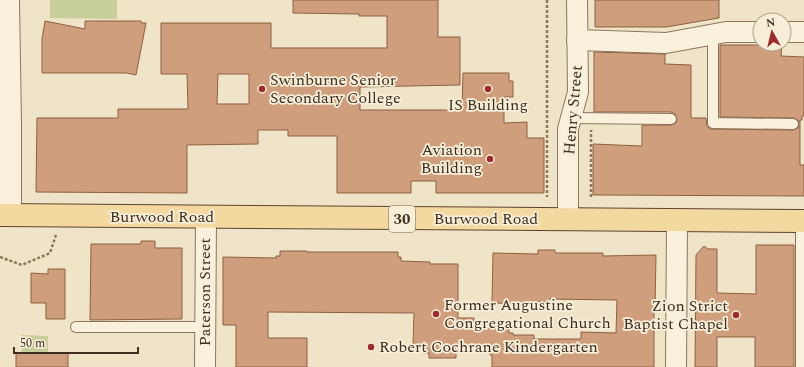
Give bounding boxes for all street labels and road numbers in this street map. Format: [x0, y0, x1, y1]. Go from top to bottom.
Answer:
street label: Henry Street [557, 64, 589, 156]
street label: Burwood Road [110, 205, 214, 229]
road number: 30 [389, 206, 415, 232]
street label: Burwood Road [434, 207, 538, 231]
street label: Paterson Street [193, 238, 217, 346]

